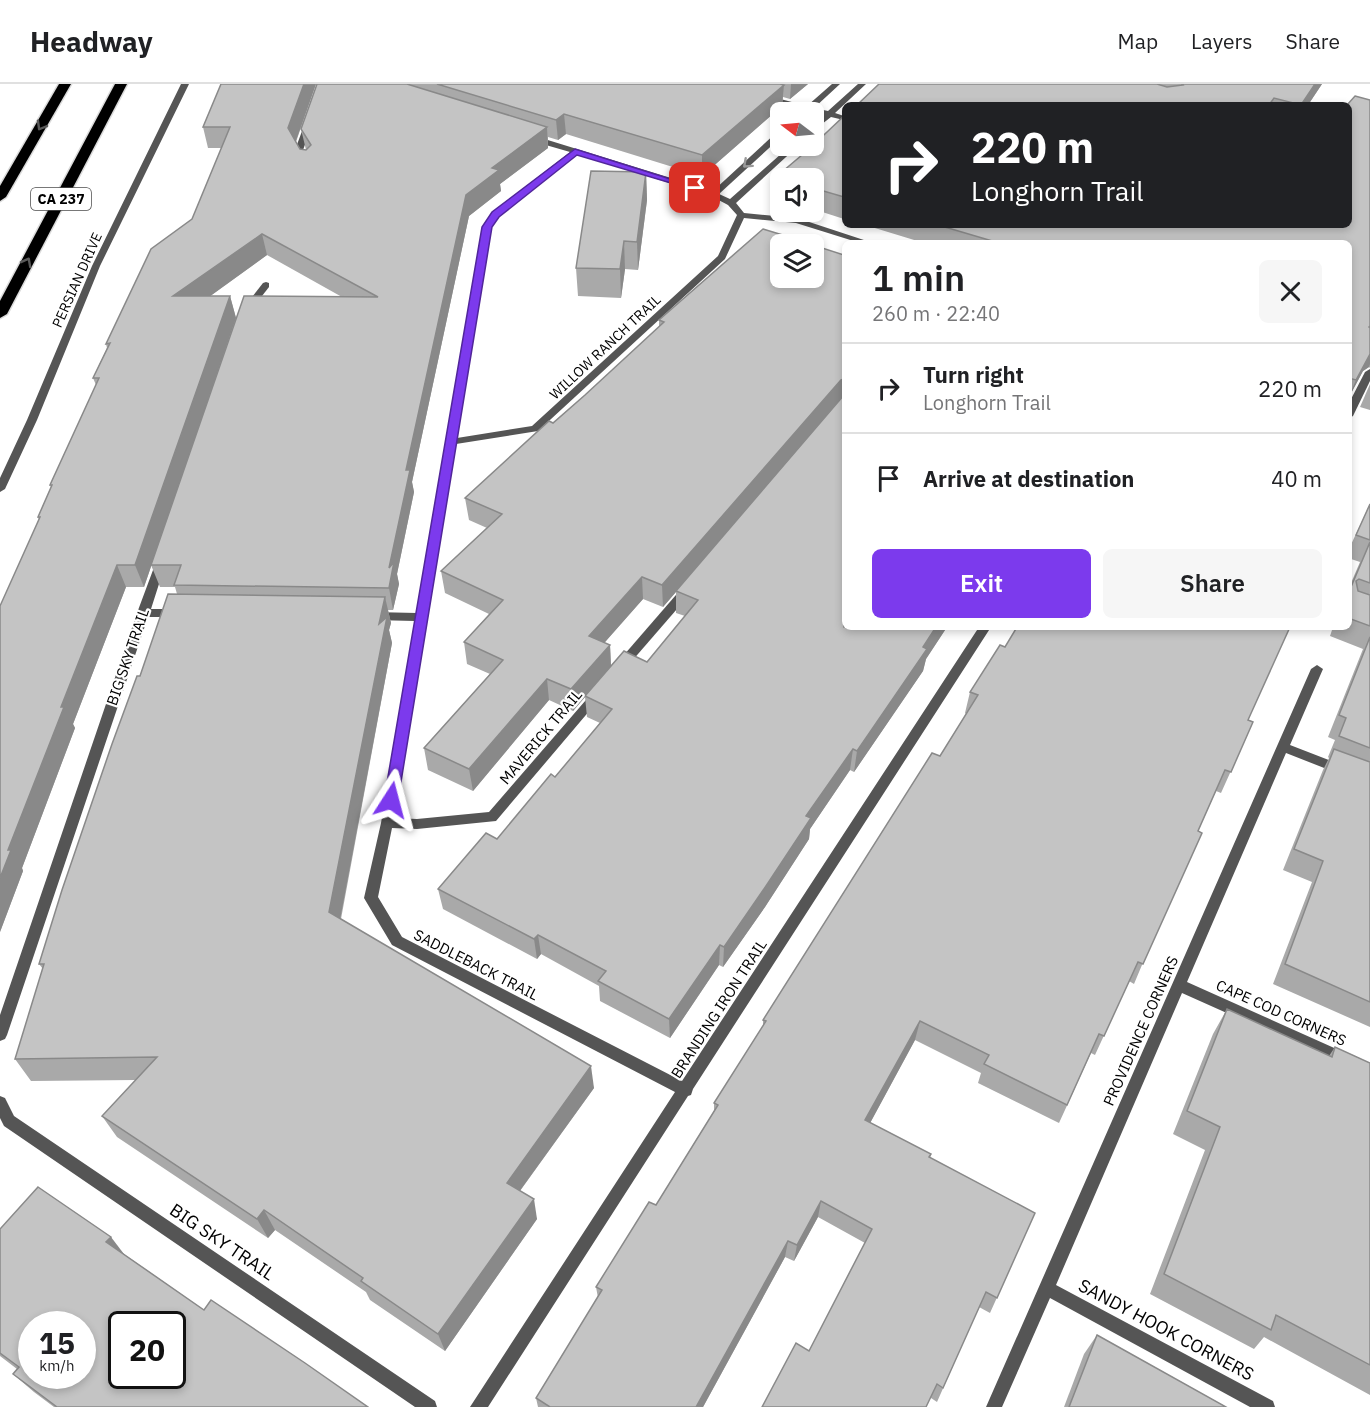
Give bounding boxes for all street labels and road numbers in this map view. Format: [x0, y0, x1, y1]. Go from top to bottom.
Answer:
road number: CA 237 [31, 188, 91, 210]
street label: PERSIAN DRIVE [48, 230, 106, 330]
street label: WILLOW RANCH TRAIL [546, 291, 664, 403]
street label: BIG SKY TRAIL [102, 605, 153, 708]
street label: MAVERICK TRAIL [495, 685, 586, 788]
street label: SADDLEBACK TRAIL [411, 925, 542, 1004]
street label: BRANDING IRON TRAIL [667, 935, 771, 1082]
street label: PROVIDENCE CORNERS [1099, 953, 1182, 1109]
street label: CAPE COD CORNERS [1213, 975, 1349, 1050]
street label: BIG SKY TRAIL [165, 1198, 279, 1285]
street label: SANDY HOOK CORNERS [1075, 1274, 1258, 1386]

